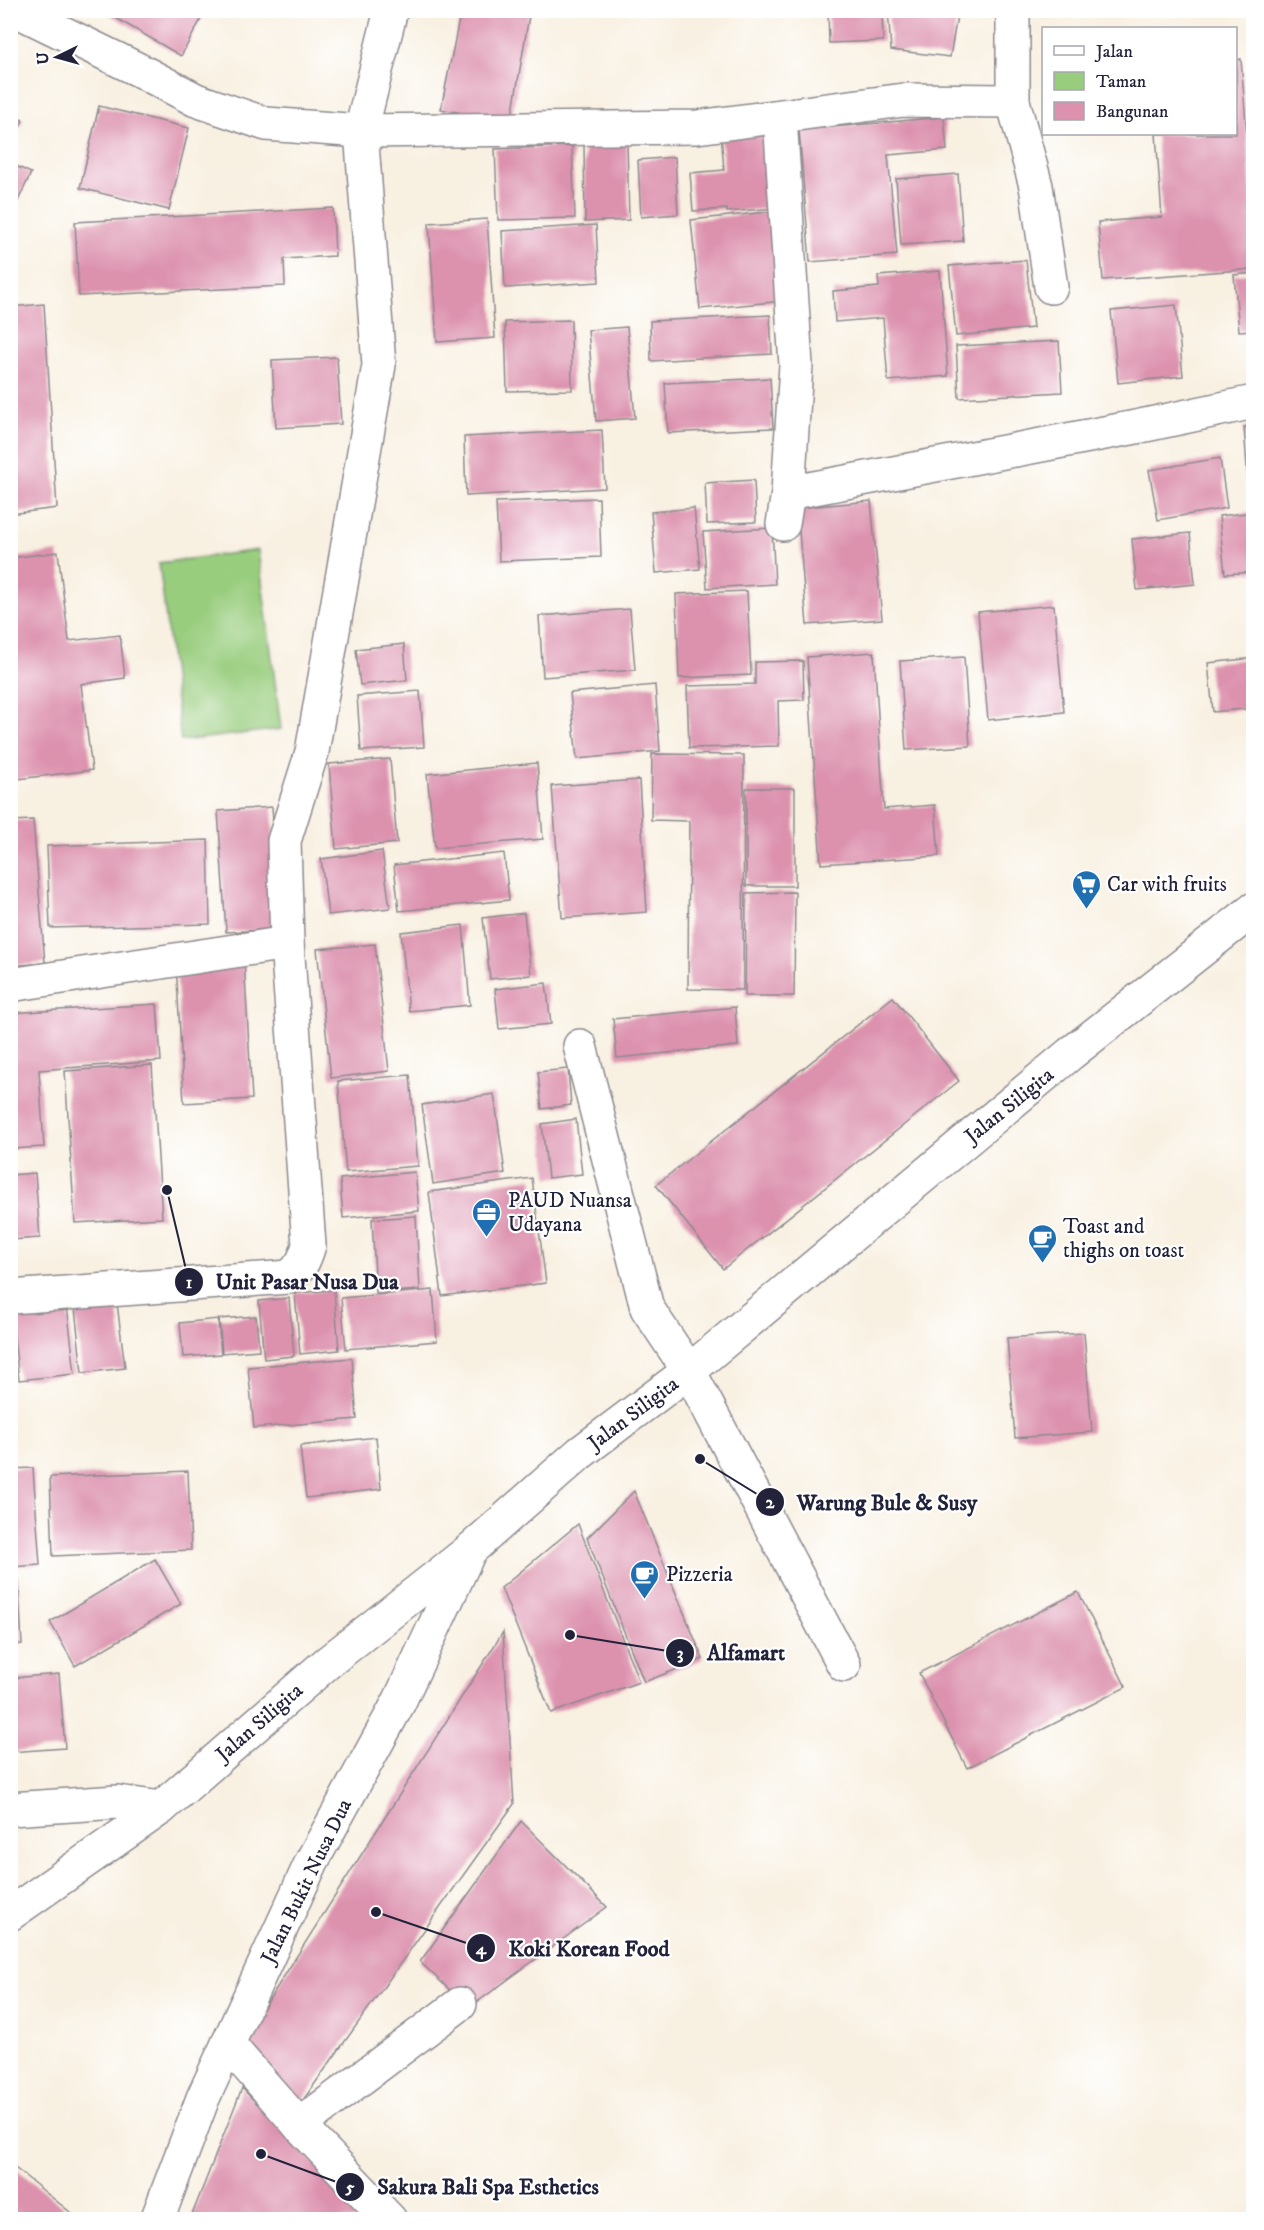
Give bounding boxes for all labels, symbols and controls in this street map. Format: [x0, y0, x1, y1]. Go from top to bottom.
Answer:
north arrow [27, 27, 87, 87]
legend [1042, 27, 1237, 135]
text: Jalan [1094, 41, 1134, 63]
text: U [32, 51, 54, 65]
text: Taman [1096, 71, 1147, 93]
text: Bangunan [1096, 101, 1169, 123]
supermarket icon: Car with fruits [1070, 868, 1102, 910]
place label: Car with fruits [1107, 872, 1227, 898]
street label: Jalan Siligita [958, 1062, 1059, 1151]
place label: PAUD Nuansa Udayana [508, 1188, 632, 1238]
office icon: PAUD Nuansa Udayana [471, 1196, 503, 1238]
place label: Toast and thighs on toast [1063, 1214, 1184, 1264]
cafe icon: Toast and thighs on toast [1026, 1222, 1058, 1264]
callout: Unit Pasar Nusa Dua [174, 1262, 411, 1302]
text: Unit Pasar Nusa Dua [215, 1269, 399, 1296]
text: 1 [186, 1272, 193, 1294]
street label: Jalan Siligita [581, 1371, 684, 1458]
callout: Warung Bule & Susy [755, 1482, 990, 1522]
text: Warung Bule & Susy [796, 1490, 978, 1517]
text: 2 [766, 1492, 776, 1514]
cafe icon: Pizzeria [629, 1558, 661, 1600]
place label: Pizzeria [666, 1562, 733, 1588]
callout: Alfamart [665, 1633, 797, 1673]
text: Alfamart [706, 1640, 785, 1667]
text: 3 [677, 1643, 684, 1665]
street label: Jalan Siligita [209, 1678, 309, 1769]
street label: Jalan Bukit Nusa Dua [255, 1795, 358, 1970]
callout: Koki Korean Food [466, 1928, 681, 1968]
text: Koki Korean Food [509, 1936, 671, 1963]
text: 4 [475, 1938, 487, 1960]
callout: Sakura Bali Spa Esthetics [335, 2167, 611, 2207]
text: Sakura Bali Spa Esthetics [377, 2174, 599, 2201]
text: 5 [345, 2177, 355, 2199]

